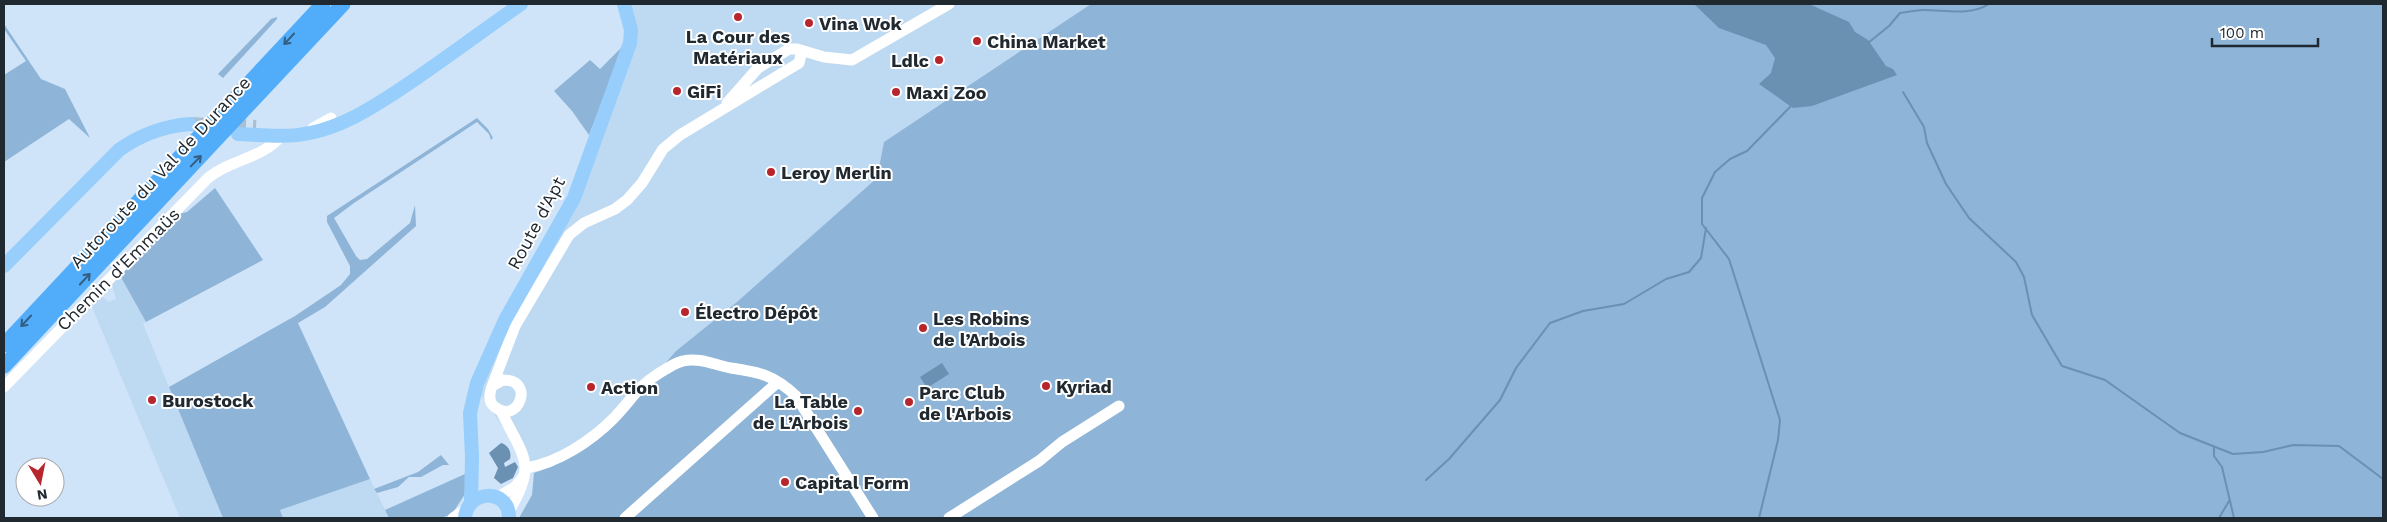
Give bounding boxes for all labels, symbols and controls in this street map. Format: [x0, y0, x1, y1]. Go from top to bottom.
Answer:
marker: La Cour des Matériaux [732, 11, 744, 23]
place label: Vina Wok [819, 13, 903, 34]
scale bar [2212, 15, 2318, 47]
marker: Vina Wok [803, 17, 815, 29]
text: 100 m [2220, 24, 2264, 42]
place label: La Cour des Matériaux [686, 26, 791, 68]
place label: China Market [987, 31, 1106, 52]
one-way arrow [283, 33, 295, 45]
marker: China Market [971, 35, 983, 47]
place label: Ldlc [891, 50, 929, 71]
marker: Ldlc [933, 54, 945, 66]
street label: Autoroute du Val de Durance [65, 72, 255, 272]
place label: GiFi [687, 81, 722, 102]
place label: Maxi Zoo [906, 82, 987, 103]
marker: GiFi [671, 85, 683, 97]
marker: Maxi Zoo [890, 86, 902, 98]
one-way arrow [190, 155, 202, 167]
place label: Leroy Merlin [781, 162, 892, 183]
marker: Leroy Merlin [765, 166, 777, 178]
street label: Route d'Apt [503, 173, 569, 273]
street label: Chemin d'Emmaüs [52, 203, 184, 335]
one-way arrow [79, 273, 91, 286]
place label: Électro Dépôt [695, 302, 818, 323]
marker: Électro Dépôt [679, 306, 691, 318]
place label: Les Robins de l’Arbois [933, 308, 1030, 350]
one-way arrow [20, 314, 32, 327]
marker: Les Robins de l’Arbois [917, 322, 929, 334]
place label: Kyriad [1056, 376, 1112, 397]
place label: Action [601, 377, 658, 398]
marker: Kyriad [1040, 380, 1052, 392]
marker: Action [585, 381, 597, 393]
place label: Parc Club de l'Arbois [919, 382, 1012, 424]
place label: Burostock [162, 390, 254, 411]
place label: La Table de L’Arbois [753, 391, 848, 433]
marker: Burostock [146, 394, 158, 406]
marker: Parc Club de l'Arbois [903, 396, 915, 408]
marker: La Table de L’Arbois [852, 405, 864, 417]
north arrow [15, 457, 65, 507]
place label: Capital Form [795, 472, 909, 493]
marker: Capital Form [779, 476, 791, 488]
text: N [36, 486, 49, 504]

